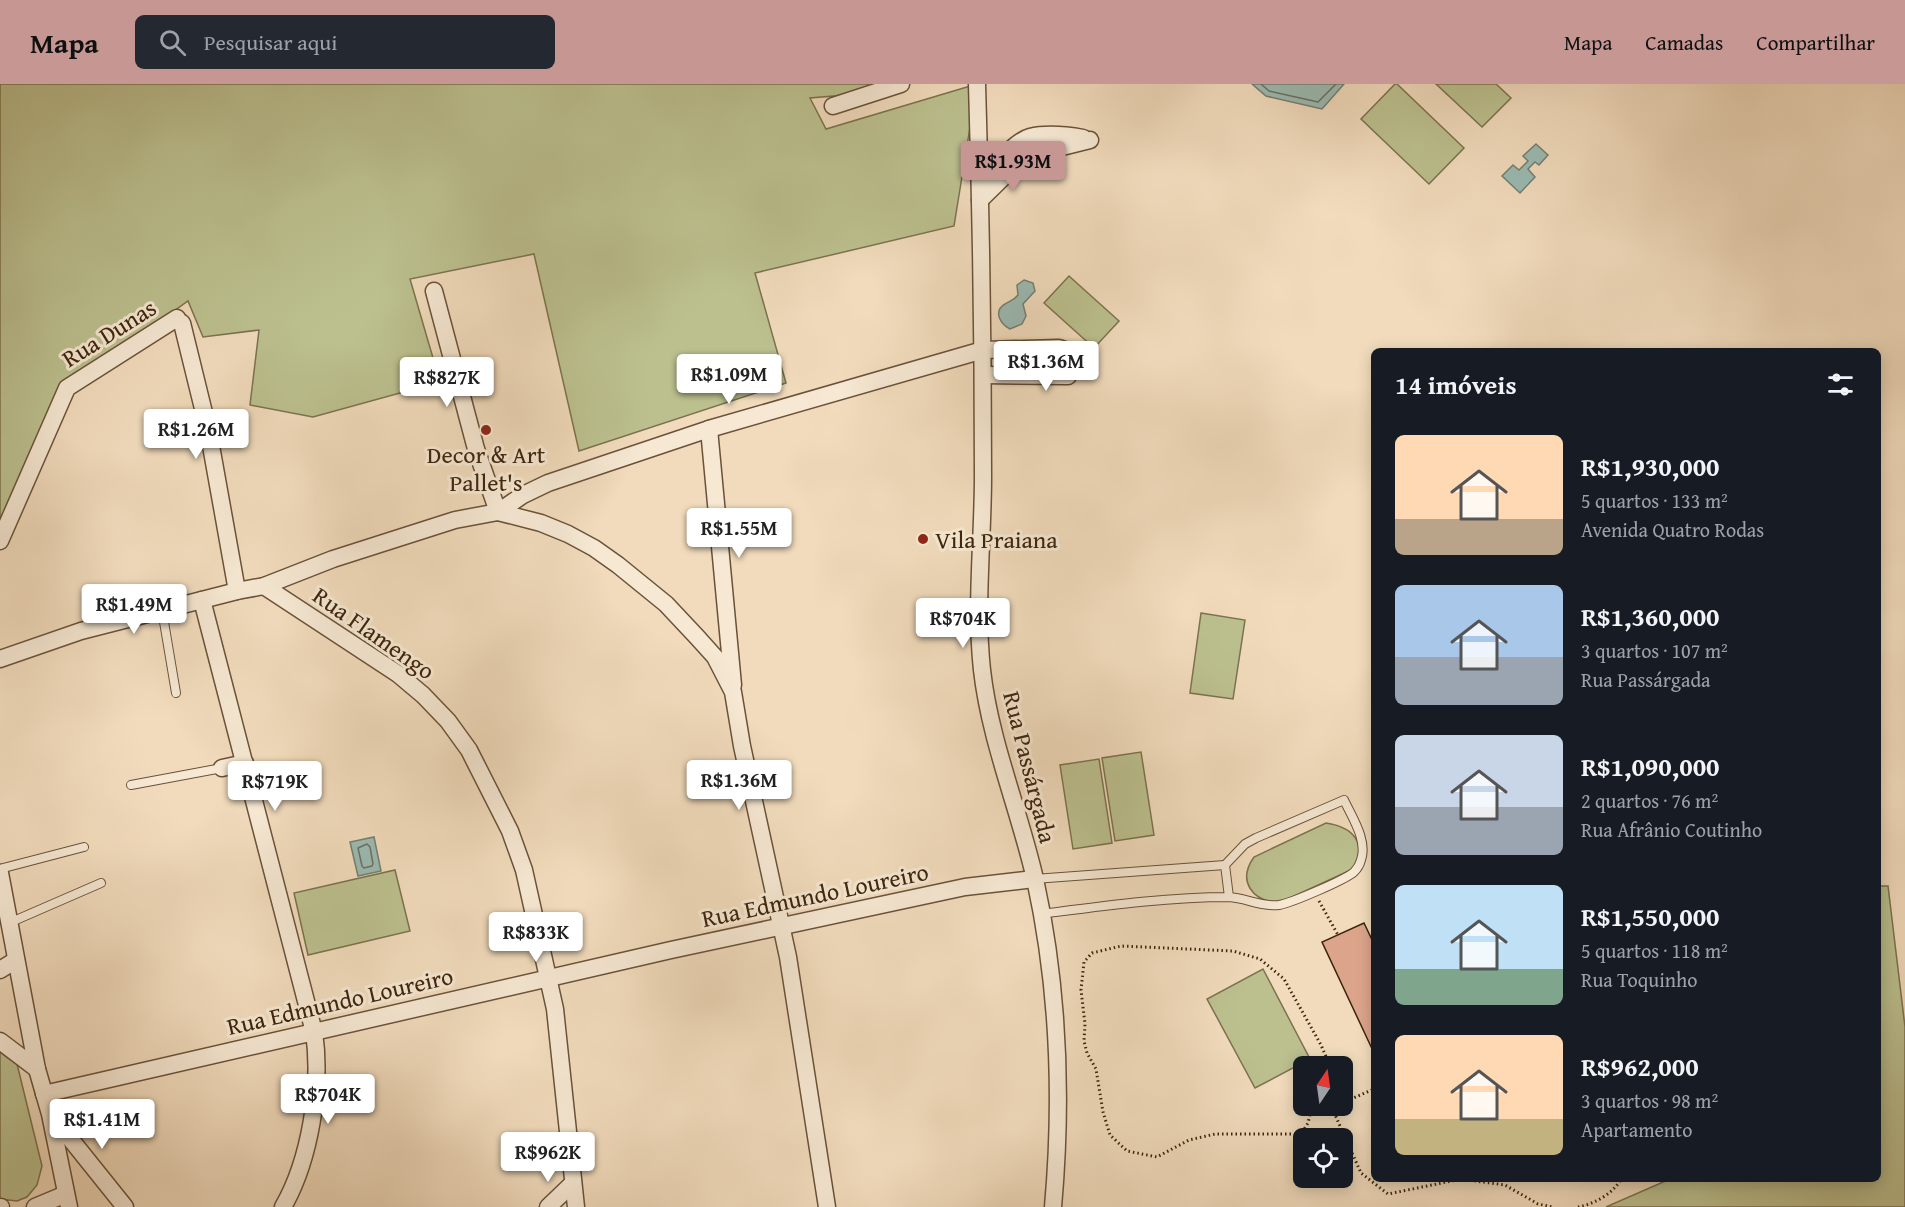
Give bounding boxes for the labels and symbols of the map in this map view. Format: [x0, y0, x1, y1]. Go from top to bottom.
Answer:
pin: R$1.93M [958, 141, 1068, 192]
street label: Rua Dunas [55, 290, 163, 376]
pin: R$1.36M [991, 341, 1101, 392]
pin: R$1.09M [674, 354, 784, 405]
pin: R$827K [398, 357, 496, 408]
pin: R$1.26M [141, 409, 251, 460]
marker: Decor & Art Pallet's [479, 423, 493, 437]
place label: Decor & Art Pallet's [427, 437, 546, 500]
pin: R$1.55M [684, 508, 794, 559]
place label: Vila Praiana [935, 522, 1058, 557]
marker: Vila Praiana [916, 532, 930, 546]
street label: Rua Flamengo [306, 578, 442, 688]
pin: R$1.49M [79, 584, 189, 635]
pin: R$704K [914, 598, 1012, 649]
street label: Rua Passárgada [994, 687, 1066, 847]
pin: R$1.36M [684, 760, 794, 811]
pin: R$719K [226, 761, 324, 812]
street label: Rua Edmundo Loureiro [698, 854, 932, 936]
pin: R$833K [487, 912, 585, 963]
street label: Rua Edmundo Loureiro [224, 958, 456, 1044]
north arrow [1293, 1056, 1353, 1116]
pin: R$704K [279, 1074, 377, 1125]
pin: R$1.41M [47, 1099, 157, 1150]
pin: R$962K [499, 1132, 597, 1183]

